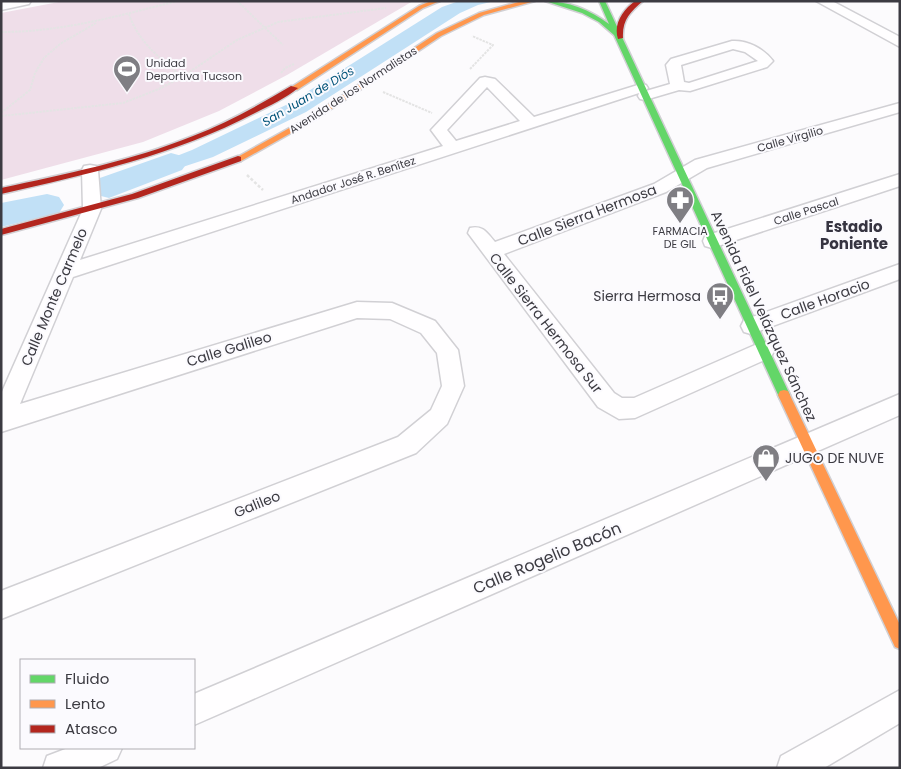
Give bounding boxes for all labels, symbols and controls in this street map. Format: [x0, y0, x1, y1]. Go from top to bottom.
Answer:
street label: Avenida de los Normalistas [286, 42, 420, 137]
sports icon: Unidad Deportiva Tucson [112, 54, 142, 93]
place label: Unidad Deportiva Tucson [146, 55, 242, 84]
water label: San Juan de Diós [259, 62, 357, 130]
street label: Calle Virgilio [755, 122, 825, 156]
street label: Andador José R. Benítez [289, 152, 417, 208]
street label: Calle Sierra Hermosa [515, 179, 659, 251]
pharmacy icon: FARMACIA DE GIL [665, 185, 695, 224]
street label: Calle Pascal [771, 193, 841, 229]
street label: Avenida Fidel Velázquez Sánchez [706, 207, 822, 425]
district label: Estadio Poniente [820, 216, 888, 254]
place label: FARMACIA DE GIL [652, 223, 708, 252]
street label: Calle Monte Carmelo [16, 225, 92, 369]
street label: Calle Sierra Hermosa Sur [485, 249, 607, 397]
street label: Calle Horacio [777, 274, 873, 324]
bus stop icon: Sierra Hermosa [705, 281, 735, 320]
place label: Sierra Hermosa [593, 286, 701, 306]
street label: Calle Galileo [184, 327, 274, 371]
shop icon: JUGO DE NUVE [751, 443, 781, 482]
place label: JUGO DE NUVE [785, 448, 884, 468]
street label: Galileo [231, 486, 283, 522]
street label: Calle Rogelio Bacón [469, 516, 625, 600]
legend [20, 659, 195, 749]
text: Fluido [65, 668, 109, 689]
text: Lento [65, 693, 105, 714]
text: Atasco [65, 718, 117, 739]

